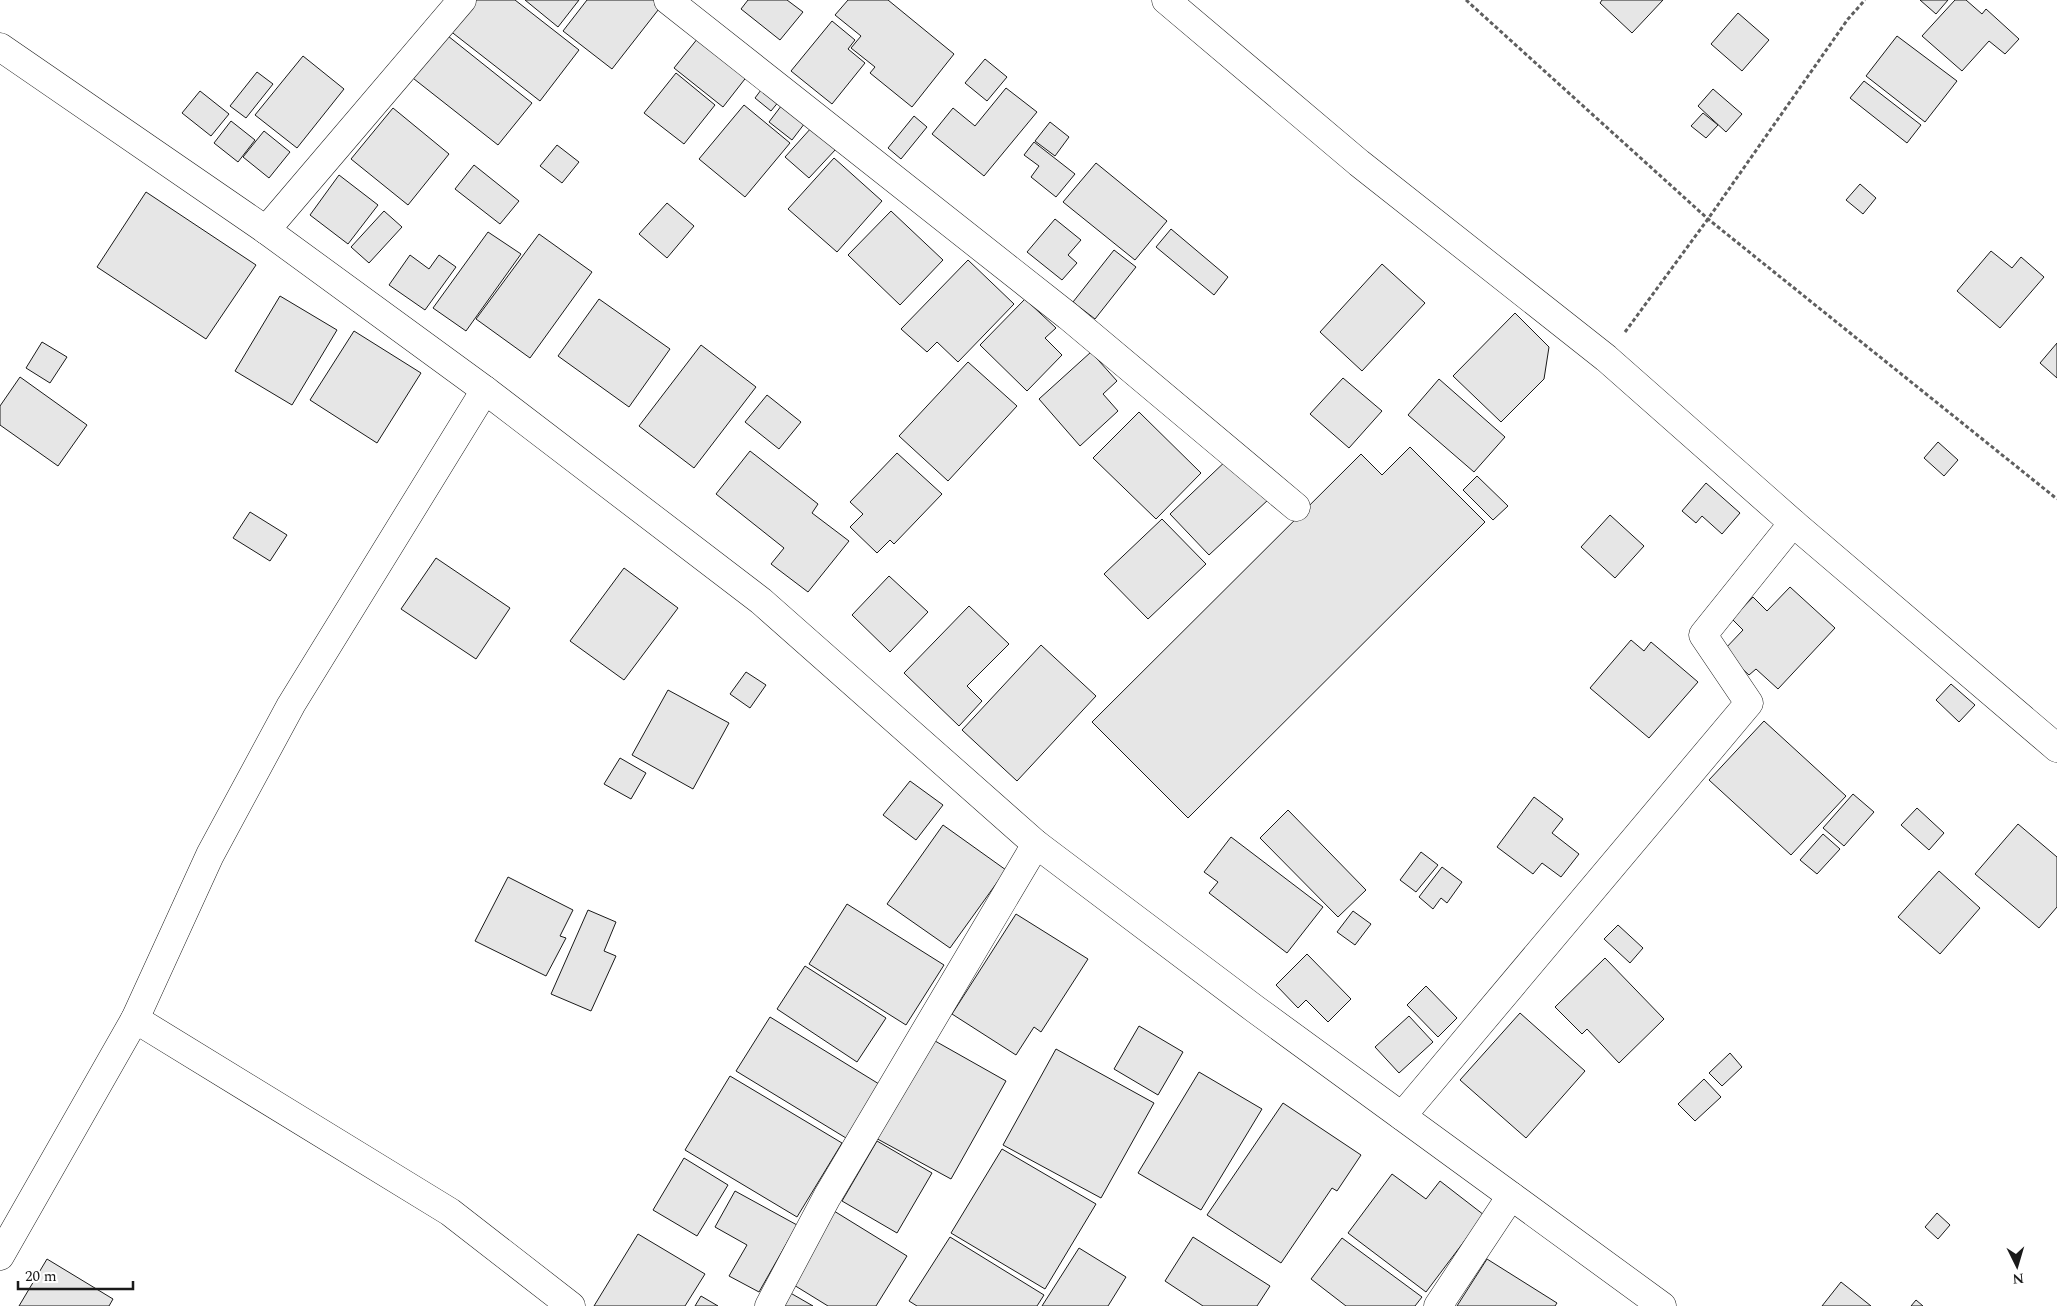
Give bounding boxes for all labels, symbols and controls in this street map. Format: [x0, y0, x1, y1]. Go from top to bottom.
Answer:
north arrow [1992, 1241, 2042, 1291]
scale bar [18, 1258, 132, 1290]
text: 20 m [25, 1265, 57, 1288]
text: N [2011, 1267, 2025, 1289]

